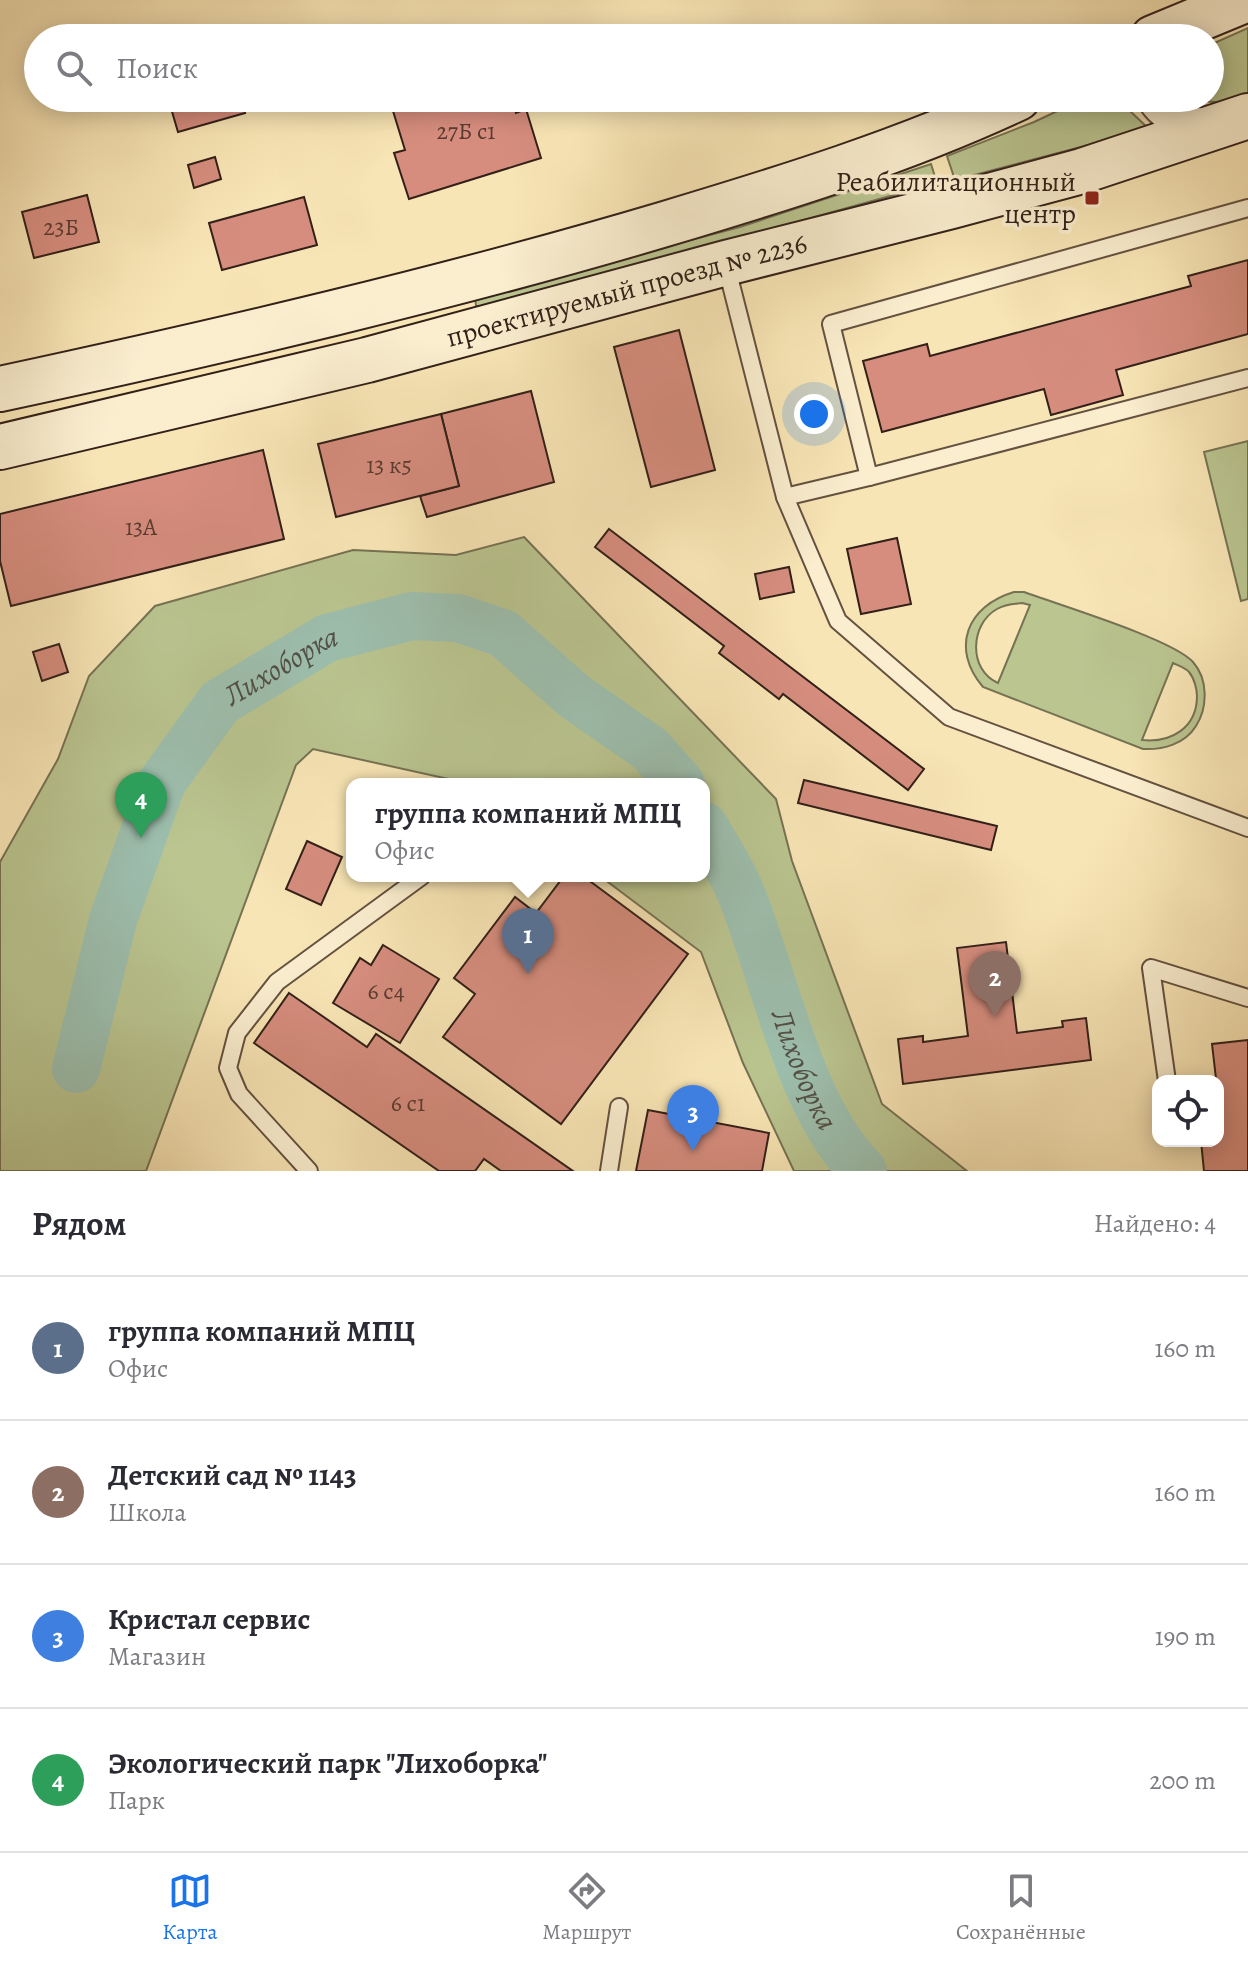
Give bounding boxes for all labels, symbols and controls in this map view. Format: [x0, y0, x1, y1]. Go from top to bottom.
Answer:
search box [24, 24, 1224, 112]
icon: search [52, 46, 96, 90]
text: Поиск [116, 48, 198, 88]
house number: 27Б с1 [436, 115, 496, 147]
place label: Реабилитационный центр [836, 163, 1076, 233]
marker: Реабилитационный центр [1083, 189, 1101, 207]
house number: 23Б [43, 211, 79, 243]
street label: проектируемый проезд № 2236 [442, 224, 811, 357]
your location [794, 394, 834, 434]
house number: 13 к5 [366, 449, 412, 481]
house number: 13А [125, 511, 158, 543]
water label: Лихоборка [215, 616, 342, 716]
pin: 4 [115, 772, 167, 838]
popup [346, 778, 710, 882]
text: группа компаний МПЦ [374, 793, 682, 833]
text: Офис [374, 833, 435, 868]
pin: 1 [502, 908, 554, 974]
pin: 2 [969, 951, 1021, 1017]
house number: 6 с4 [367, 975, 405, 1007]
water label: Лихоборка [761, 1003, 847, 1137]
map controls [1152, 1075, 1224, 1147]
button: locate [1152, 1075, 1224, 1147]
pin: 3 [667, 1085, 719, 1151]
house number: 6 с1 [391, 1087, 425, 1119]
text: Рядом [32, 1200, 126, 1247]
text: Найдено: 4 [1094, 1206, 1216, 1241]
text: группа компаний МПЦ [108, 1311, 415, 1351]
text: 1 [53, 1331, 63, 1366]
text: 160 m [1154, 1331, 1216, 1366]
text: Офис [108, 1351, 168, 1386]
text: Детский сад № 1143 [108, 1455, 357, 1495]
text: 2 [52, 1475, 64, 1510]
text: 160 m [1154, 1475, 1216, 1510]
text: Школа [108, 1495, 186, 1530]
text: Кристал сервис [108, 1599, 310, 1639]
text: 3 [52, 1619, 64, 1654]
text: 190 m [1155, 1619, 1216, 1654]
text: Магазин [108, 1639, 206, 1674]
text: Экологический парк "Лихоборка" [108, 1743, 547, 1783]
text: 4 [52, 1763, 64, 1798]
text: 200 m [1149, 1763, 1216, 1798]
text: Парк [108, 1783, 165, 1818]
tab: Карта [162, 1869, 218, 1947]
tab: Маршрут [542, 1869, 631, 1947]
tab: Сохранённые [956, 1869, 1086, 1947]

